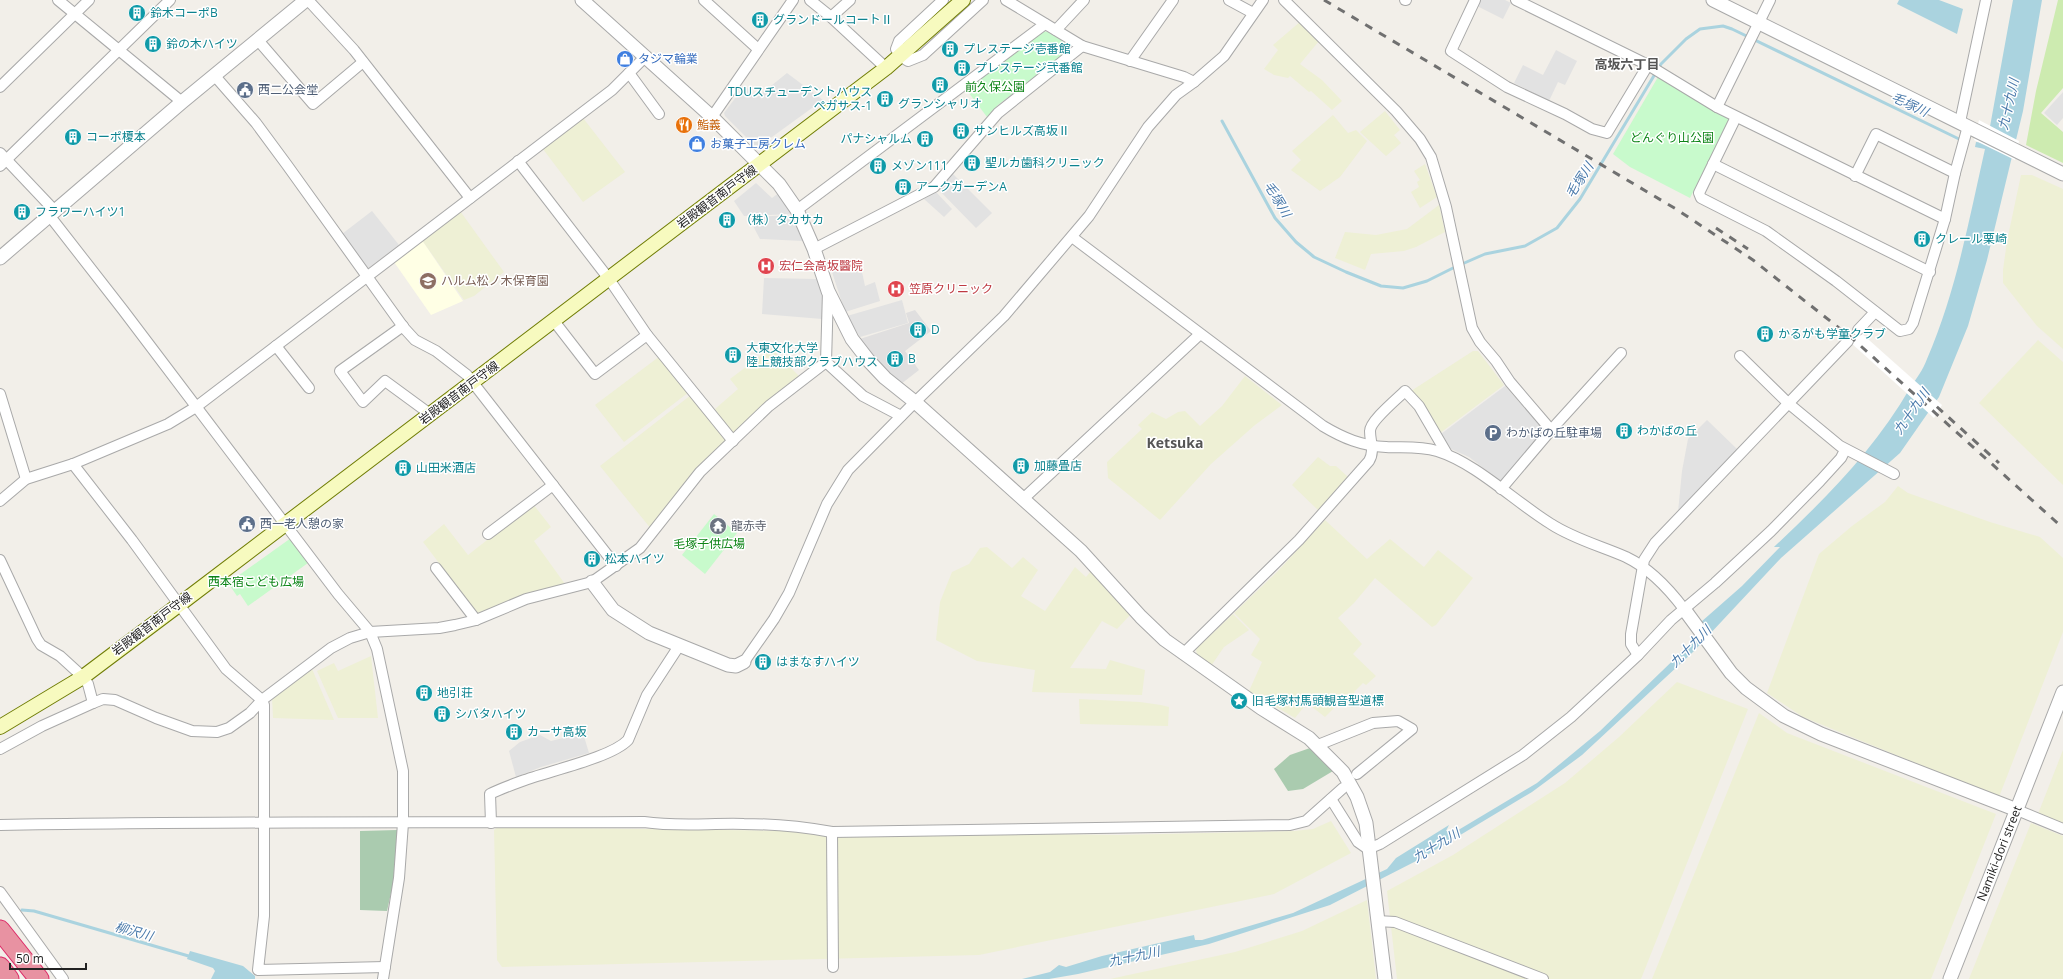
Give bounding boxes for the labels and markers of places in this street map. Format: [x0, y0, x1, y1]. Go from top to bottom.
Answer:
building icon: 鈴木コーポB [127, 3, 147, 23]
place label: 鈴木コーポB [150, 4, 218, 21]
building icon: グランドールコートⅡ [750, 10, 770, 30]
place label: グランドールコートⅡ [773, 11, 893, 28]
building icon: 鈴の木ハイツ [143, 34, 163, 54]
place label: 鈴の木ハイツ [166, 35, 238, 52]
building icon: プレステージ壱番館 [940, 39, 960, 59]
place label: プレステージ壱番館 [963, 40, 1071, 57]
shop icon: タジマ輪業 [615, 49, 635, 69]
place label: タジマ輪業 [638, 50, 698, 67]
building icon: プレステージ弐番館 [952, 58, 972, 78]
place label: プレステージ弐番館 [975, 59, 1083, 76]
building icon: グランシャリオ [930, 75, 950, 95]
public building icon: 西二公会堂 [235, 80, 255, 100]
place label: 西二公会堂 [258, 81, 318, 98]
place label: TDUスチューデントハウス ペガサス-1 [728, 83, 872, 114]
building icon: TDUスチューデントハウス ペガサス-1 [875, 89, 895, 109]
place label: グランシャリオ [898, 95, 982, 112]
restaurant icon: 鮨義 [674, 115, 694, 135]
place label: 鮨義 [697, 116, 721, 133]
building icon: サンヒルズ高坂Ⅱ [951, 121, 971, 141]
place label: サンヒルズ高坂Ⅱ [974, 122, 1070, 139]
building icon: コーポ榎本 [63, 127, 83, 147]
place label: コーポ榎本 [86, 128, 146, 145]
building icon: パナシャルム [915, 129, 935, 149]
place label: パナシャルム [840, 130, 912, 147]
shop icon: お菓子工房クレム [687, 134, 707, 154]
place label: お菓子工房クレム [710, 135, 806, 152]
building icon: 聖ルカ歯科クリニック [962, 153, 982, 173]
place label: 聖ルカ歯科クリニック [985, 154, 1105, 171]
building icon: メゾン111 [868, 156, 888, 176]
place label: メゾン111 [891, 157, 948, 174]
building icon: アークガーデンA [893, 177, 913, 197]
place label: アークガーデンA [916, 178, 1007, 195]
building icon: フラワーハイツ1 [12, 202, 32, 222]
place label: フラワーハイツ1 [35, 203, 125, 220]
building icon: （株）タカサカ [717, 210, 737, 230]
place label: （株）タカサカ [740, 211, 824, 228]
building icon: クレール栗崎 [1912, 229, 1932, 249]
place label: クレール栗崎 [1935, 230, 2007, 247]
hospital icon: 宏仁会高坂醫院 [756, 256, 776, 276]
place label: 宏仁会高坂醫院 [779, 257, 863, 274]
school or university icon: ハルム松ノ木保育園 [418, 271, 438, 291]
place label: ハルム松ノ木保育園 [441, 272, 549, 289]
hospital icon: 笠原クリニック [886, 279, 906, 299]
place label: 笠原クリニック [909, 280, 993, 297]
building icon: D [908, 320, 928, 340]
place label: D [931, 321, 940, 338]
building icon: かるがも学童クラブ [1755, 324, 1775, 344]
place label: かるがも学童クラブ [1778, 325, 1886, 342]
place label: 大東文化大学 陸上競技部クラブハウス [746, 339, 878, 370]
building icon: 大東文化大学 陸上競技部クラブハウス [723, 345, 743, 365]
building icon: B [885, 349, 905, 369]
place label: B [908, 350, 916, 367]
building icon: わかばの丘 [1614, 421, 1634, 441]
place label: わかばの丘 [1637, 422, 1697, 439]
parking icon: わかばの丘駐車場 [1483, 423, 1503, 443]
place label: わかばの丘駐車場 [1506, 424, 1602, 441]
building icon: 加藤畳店 [1011, 456, 1031, 476]
place label: 加藤畳店 [1034, 457, 1082, 474]
building icon: 山田米酒店 [393, 458, 413, 478]
place label: 山田米酒店 [416, 459, 476, 476]
public building icon: 西一老人憩の家 [237, 514, 257, 534]
place label: 西一老人憩の家 [260, 515, 344, 532]
temple icon: 龍赤寺 [708, 516, 728, 536]
place label: 龍赤寺 [731, 517, 767, 534]
building icon: 松本ハイツ [582, 549, 602, 569]
place label: 松本ハイツ [605, 550, 665, 567]
building icon: はまなすハイツ [753, 652, 773, 672]
place label: はまなすハイツ [776, 653, 860, 670]
building icon: 地引荘 [414, 683, 434, 703]
place label: 地引荘 [437, 684, 473, 701]
place icon: 旧毛塚村馬頭観音型道標 [1229, 691, 1249, 711]
place label: 旧毛塚村馬頭観音型道標 [1252, 692, 1384, 709]
building icon: シバタハイツ [432, 704, 452, 724]
place label: シバタハイツ [455, 705, 526, 722]
building icon: カーサ高坂 [504, 722, 524, 742]
place label: カーサ高坂 [527, 723, 587, 740]

